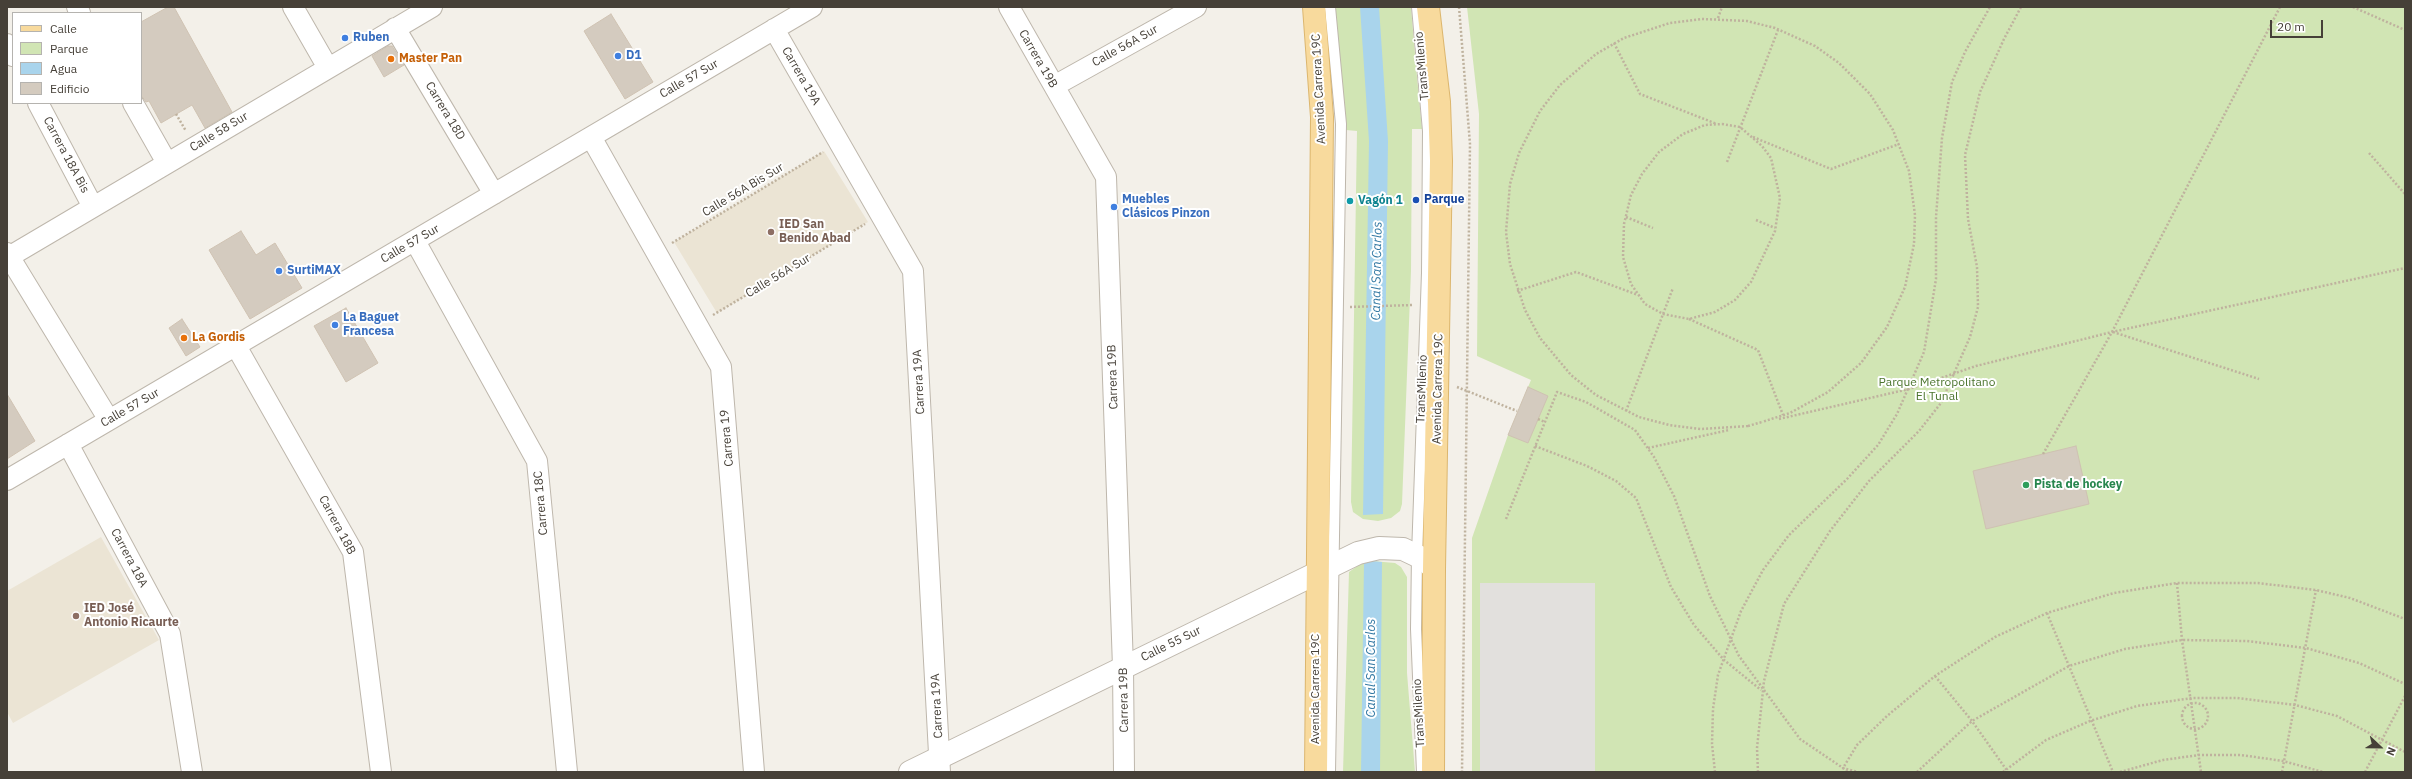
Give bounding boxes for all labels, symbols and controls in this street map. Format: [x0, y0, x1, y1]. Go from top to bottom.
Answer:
legend [12, 12, 142, 104]
scale bar [2272, 12, 2325, 38]
text: 20 m [2277, 19, 2305, 34]
text: Calle [50, 21, 77, 36]
street label: Calle 56A Sur [1090, 22, 1160, 70]
street label: Carrera 19B [1016, 27, 1060, 91]
place label: Ruben [353, 31, 389, 45]
street label: TransMilenio [1412, 31, 1432, 101]
marker: Ruben [340, 33, 350, 43]
street label: Avenida Carrera 19C [1309, 33, 1329, 145]
text: Parque [50, 41, 88, 56]
street label: Carrera 19A [779, 44, 823, 108]
place label: D1 [626, 49, 642, 63]
marker: D1 [613, 51, 623, 61]
place label: Master Pan [399, 52, 462, 66]
marker: Master Pan [386, 54, 396, 64]
street label: Calle 57 Sur [657, 56, 721, 102]
text: Agua [50, 61, 77, 76]
street label: Carrera 18D [422, 79, 468, 143]
text: Edificio [50, 81, 89, 96]
street label: Calle 58 Sur [187, 109, 251, 155]
street label: Carrera 18A Bis [40, 114, 92, 196]
street label: Calle 56A Bis Sur [700, 160, 786, 220]
place label: Muebles Clásicos Pinzon [1122, 193, 1210, 221]
place label: Parque [1424, 193, 1465, 207]
place label: Vagón 1 [1358, 194, 1403, 208]
marker: Parque [1411, 195, 1421, 205]
marker: Vagón 1 [1345, 196, 1355, 206]
marker: Muebles Clásicos Pinzon [1109, 202, 1119, 212]
place label: IED San Benido Abad [779, 218, 851, 246]
street label: Calle 57 Sur [378, 221, 442, 267]
water label: Canal San Carlos [1368, 221, 1386, 321]
marker: IED San Benido Abad [766, 227, 776, 237]
street label: Calle 56A Sur [743, 251, 813, 301]
place label: SurtiMAX [287, 264, 341, 278]
marker: SurtiMAX [274, 266, 284, 276]
place label: La Baguet Francesa [343, 311, 399, 339]
marker: La Baguet Francesa [330, 320, 340, 330]
place label: La Gordis [192, 331, 245, 345]
marker: La Gordis [179, 333, 189, 343]
street label: Avenida Carrera 19C [1430, 334, 1446, 444]
street label: Carrera 19B [1105, 344, 1121, 410]
street label: Carrera 19A [910, 349, 928, 415]
street label: TransMilenio [1414, 354, 1430, 424]
park label: Parque Metropolitano El Tunal [1879, 376, 1995, 404]
street label: Calle 57 Sur [98, 385, 162, 431]
street label: Carrera 19 [717, 409, 737, 467]
street label: Carrera 18C [531, 470, 551, 536]
place label: Pista de hockey [2034, 478, 2122, 492]
marker: Pista de hockey [2021, 480, 2031, 490]
street label: Carrera 18B [315, 493, 359, 557]
street label: Carrera 18A [107, 526, 151, 590]
place label: IED José Antonio Ricaurte [84, 602, 179, 630]
marker: IED José Antonio Ricaurte [71, 611, 81, 621]
water label: Canal San Carlos [1363, 619, 1379, 717]
street label: Calle 55 Sur [1139, 623, 1203, 665]
street label: Avenida Carrera 19C [1309, 634, 1323, 744]
street label: Carrera 19B [1116, 667, 1132, 733]
street label: Carrera 19A [928, 673, 946, 739]
street label: TransMilenio [1410, 678, 1428, 748]
north arrow [2360, 727, 2400, 767]
text: N [2383, 745, 2399, 758]

